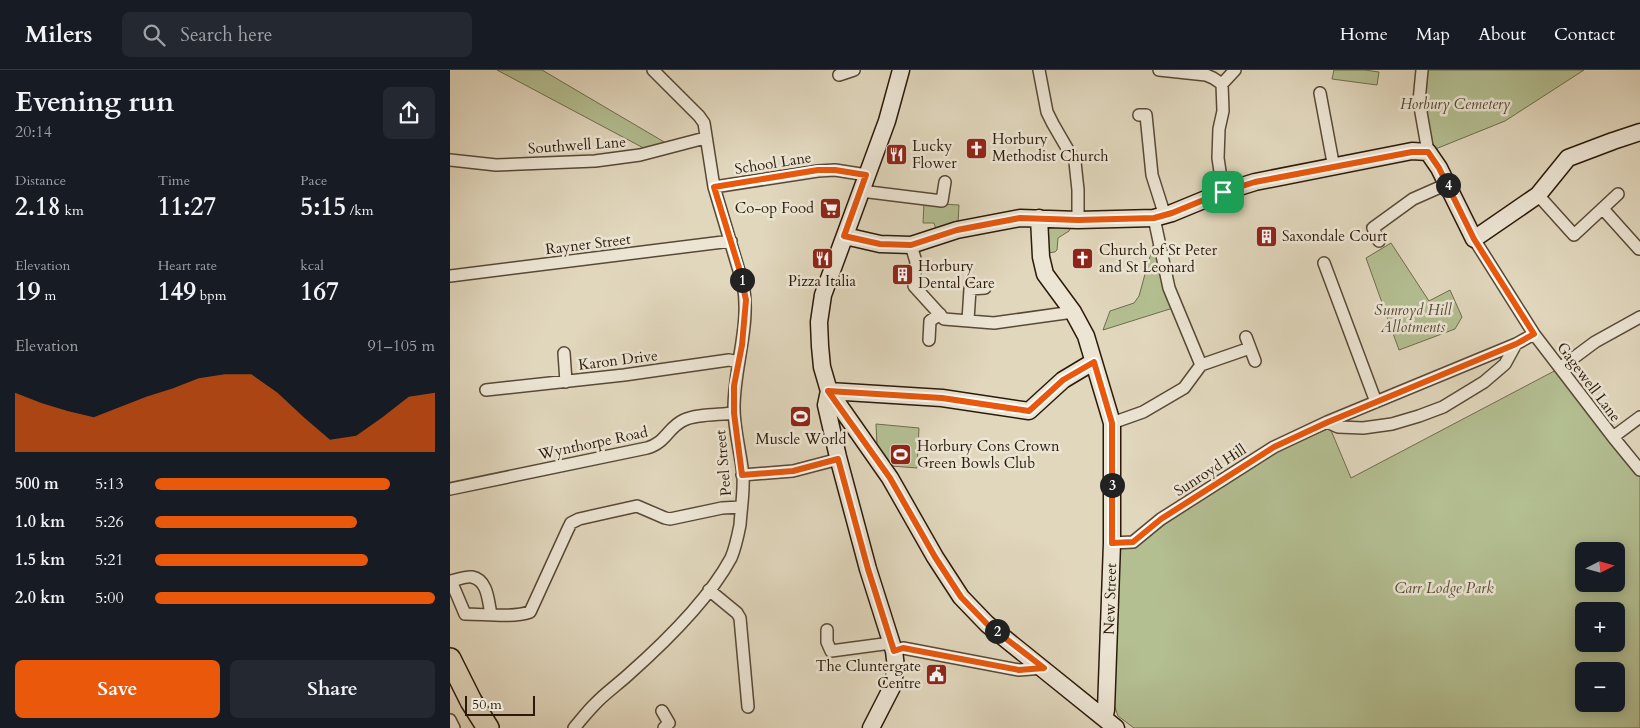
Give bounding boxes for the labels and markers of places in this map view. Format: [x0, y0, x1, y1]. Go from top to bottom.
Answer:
place label: Horbury Methodist Church [992, 129, 1109, 166]
place label: Lucky Flower [912, 136, 957, 173]
church icon: Horbury Methodist Church [964, 136, 988, 160]
restaurant icon: Lucky Flower [884, 143, 908, 167]
pin [1202, 171, 1244, 213]
pin: 4 [1436, 172, 1460, 198]
supermarket icon: Co-op Food [818, 196, 842, 220]
place label: Co-op Food [735, 198, 814, 218]
building icon: Saxondale Court [1254, 224, 1278, 248]
place label: Saxondale Court [1282, 226, 1387, 246]
place label: Church of St Peter and St Leonard [1099, 240, 1218, 277]
restaurant icon: Pizza Italia [810, 246, 834, 270]
church icon: Church of St Peter and St Leonard [1071, 247, 1095, 271]
place label: Horbury Dental Care [918, 256, 995, 293]
building icon: Horbury Dental Care [890, 263, 914, 287]
pin: 1 [730, 268, 754, 292]
place label: Pizza Italia [788, 271, 856, 291]
sports icon: Muscle World [789, 404, 813, 428]
place label: Muscle World [756, 429, 846, 449]
place label: Horbury Cons Crown Green Bowls Club [917, 436, 1060, 473]
sports icon: Horbury Cons Crown Green Bowls Club [889, 443, 913, 467]
pin: 3 [1100, 472, 1124, 498]
pin: 2 [984, 618, 1010, 644]
place label: The Cluntergate Centre [815, 656, 921, 693]
public building icon: The Cluntergate Centre [925, 663, 949, 687]

